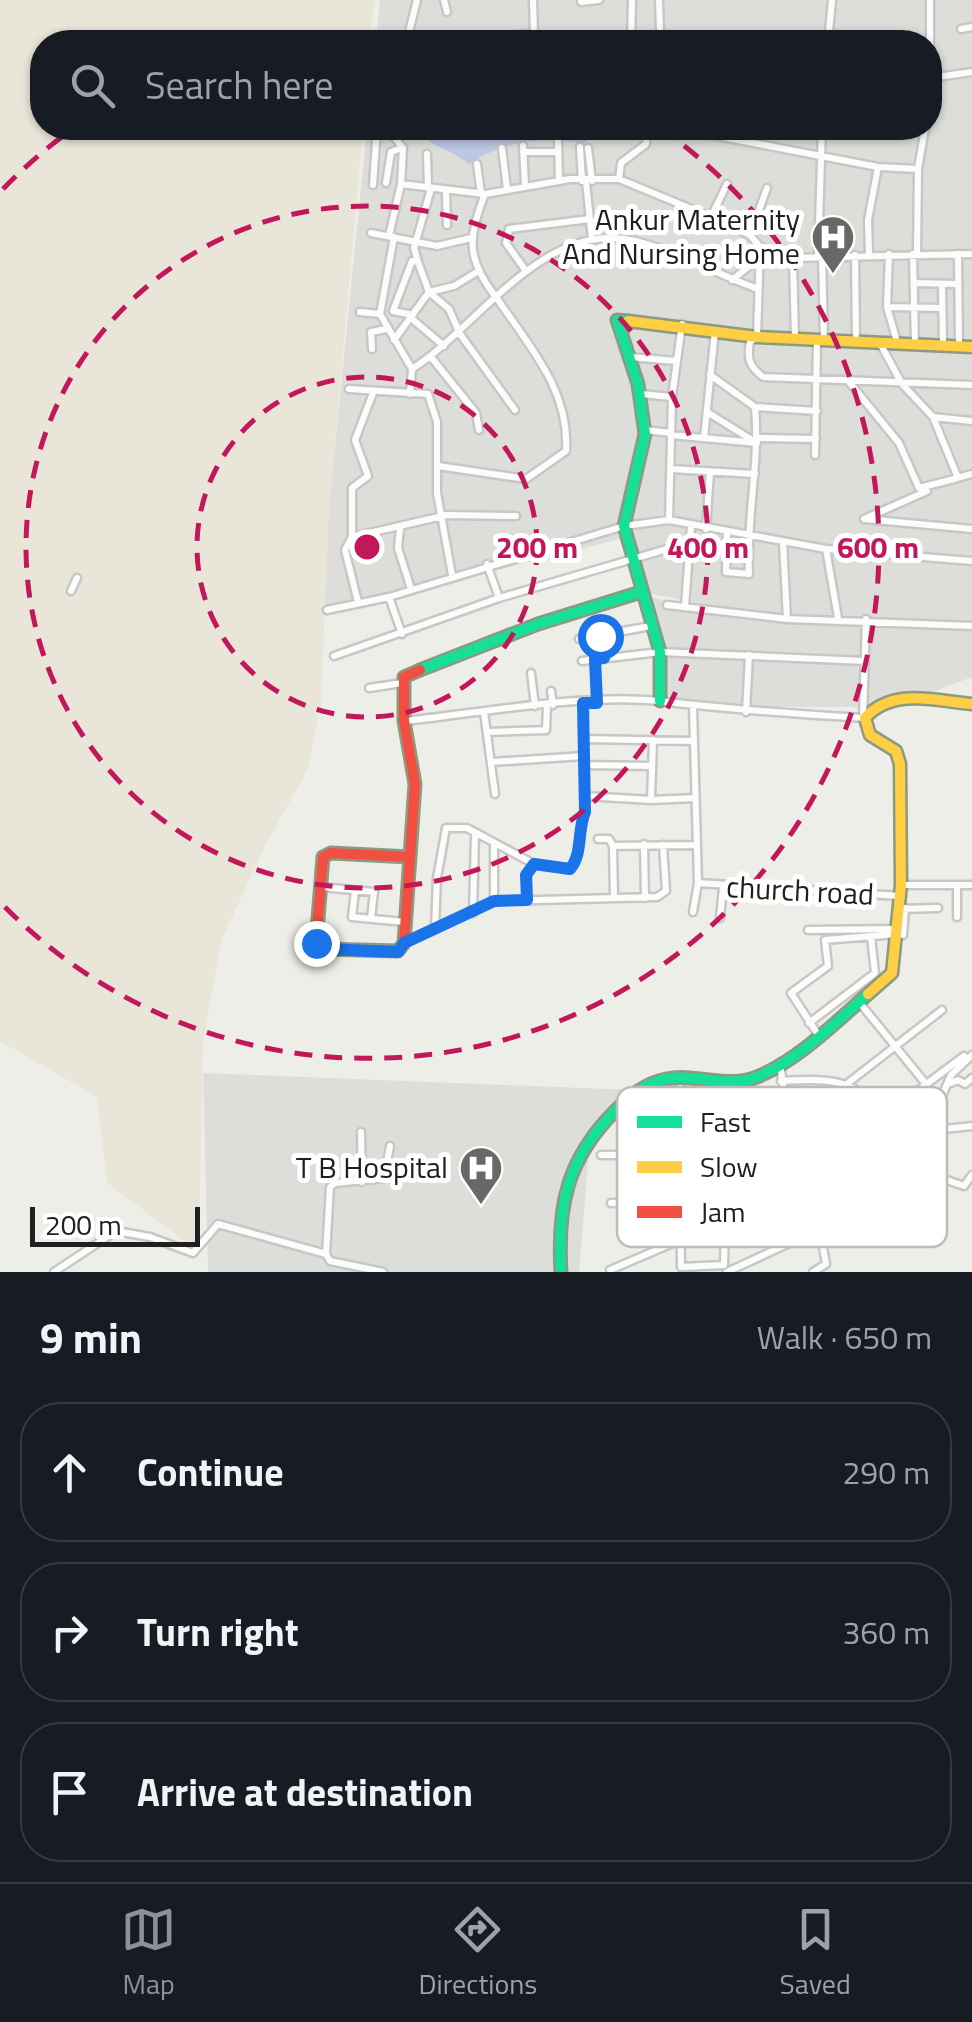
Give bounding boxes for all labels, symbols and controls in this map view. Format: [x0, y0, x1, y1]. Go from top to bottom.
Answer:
search box [30, 30, 942, 140]
text: Search here [145, 56, 333, 114]
icon: search [65, 58, 120, 113]
place label: Ankur Maternity And Nursing Home [562, 196, 800, 276]
hospital icon: Ankur Maternity And Nursing Home [810, 214, 856, 275]
text: 200 m [496, 524, 578, 570]
text: 400 m [667, 524, 749, 570]
text: 600 m [837, 524, 919, 570]
centre of rings [349, 529, 385, 565]
route start [578, 614, 624, 660]
street label: church road [725, 863, 875, 917]
route end [294, 921, 340, 967]
legend [617, 1087, 947, 1247]
text: Fast [700, 1100, 751, 1143]
place label: T B Hospital [296, 1144, 448, 1190]
hospital icon: T B Hospital [458, 1145, 504, 1206]
text: Slow [700, 1145, 758, 1188]
text: Jam [700, 1190, 746, 1233]
scale bar [30, 1202, 200, 1246]
text: 200 m [45, 1203, 122, 1246]
text: 9 min [40, 1305, 142, 1369]
text: Walk · 650 m [757, 1313, 932, 1361]
text: Continue [137, 1443, 284, 1501]
icon: ahead [42, 1445, 97, 1500]
text: 290 m [842, 1448, 930, 1496]
text: Turn right [137, 1603, 299, 1661]
icon: right [42, 1605, 97, 1660]
text: 360 m [842, 1608, 930, 1656]
text: Arrive at destination [137, 1763, 473, 1821]
icon: arrive [42, 1765, 97, 1820]
tab: Map [121, 1902, 176, 2005]
tab: Directions [418, 1902, 537, 2005]
tab: Saved [780, 1902, 851, 2005]

